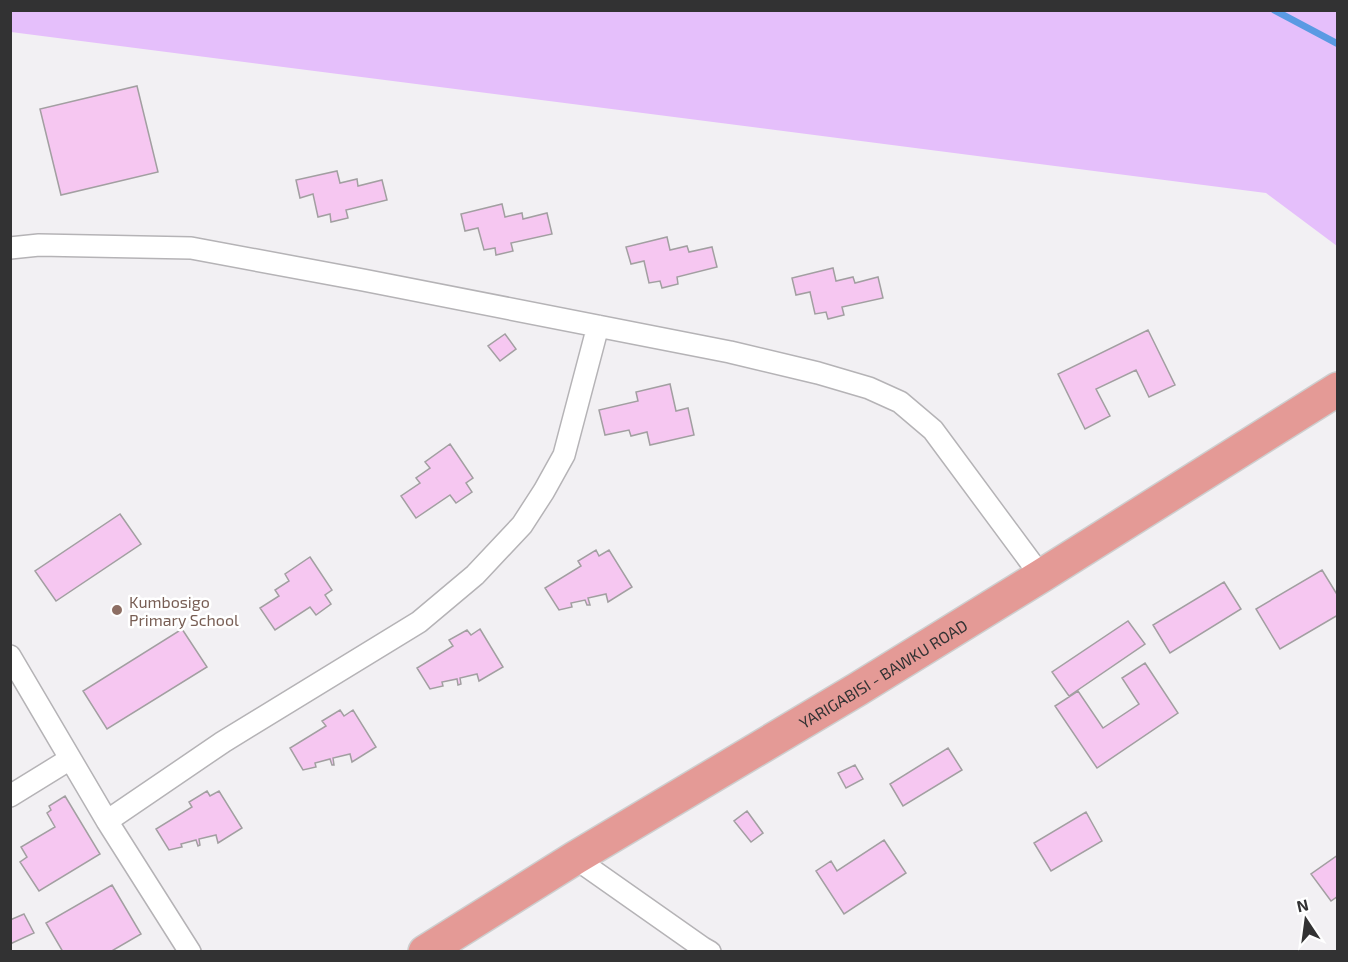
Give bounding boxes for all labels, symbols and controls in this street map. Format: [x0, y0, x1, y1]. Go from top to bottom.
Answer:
place label: Kumbosigo Primary School [129, 592, 239, 629]
marker: Kumbosigo Primary School [110, 603, 124, 617]
street label: YARIGABISI - BAWKU ROAD [795, 615, 970, 732]
north arrow [1276, 890, 1336, 950]
text: N [1295, 894, 1310, 915]

